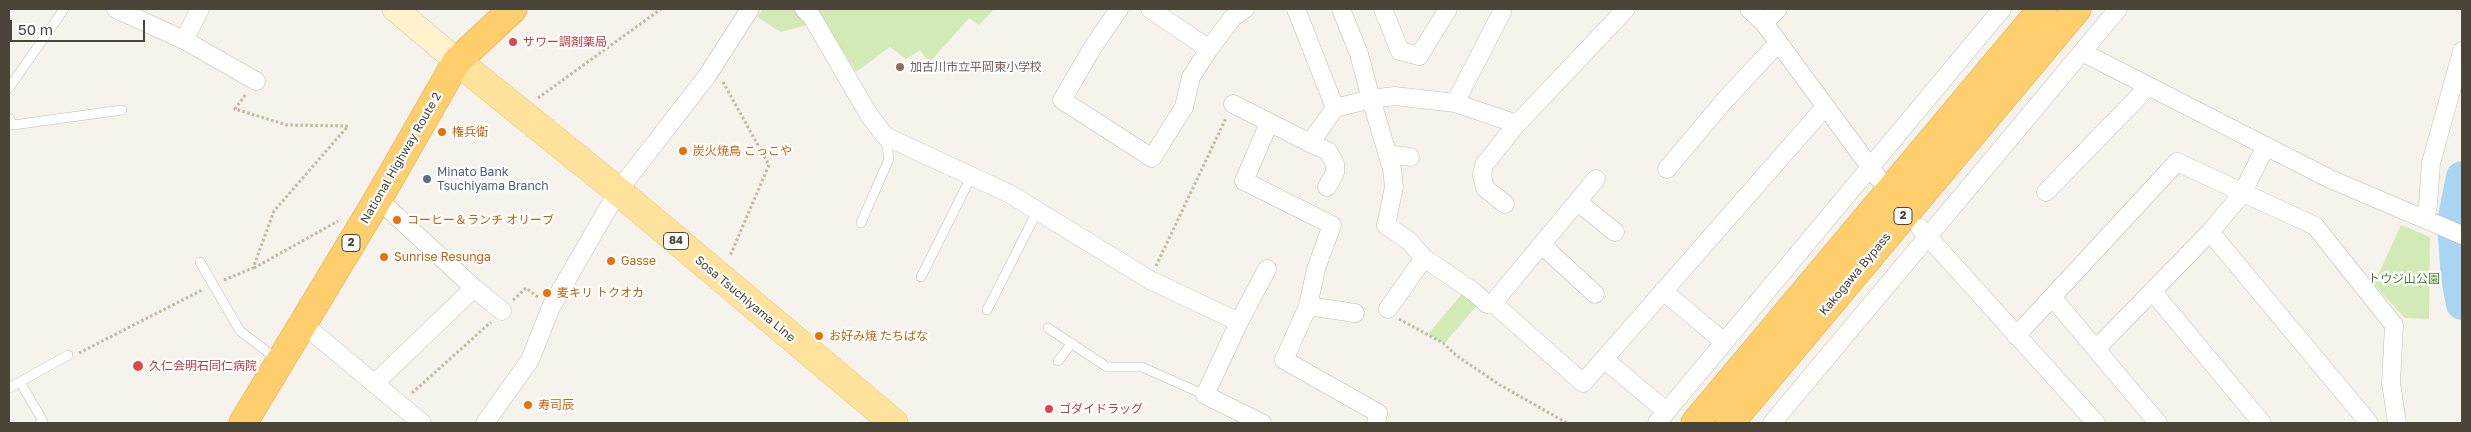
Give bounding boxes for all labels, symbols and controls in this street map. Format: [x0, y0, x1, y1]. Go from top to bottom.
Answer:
scale bar [12, 10, 148, 42]
text: 50 m [18, 20, 53, 38]
place label: サワー調剤薬局 [523, 35, 607, 49]
marker: サワー調剤薬局 [507, 36, 519, 48]
place label: 加古川市立平岡東小学校 [910, 60, 1042, 74]
marker: 加古川市立平岡東小学校 [894, 61, 906, 73]
street label: National Highway Route 2 [358, 90, 444, 226]
place label: 権兵衛 [452, 125, 488, 139]
marker: 権兵衛 [436, 126, 448, 138]
place label: 炭火焼鳥 こっこや [693, 144, 792, 158]
marker: 炭火焼鳥 こっこや [677, 145, 689, 157]
place label: Minato Bank Tsuchiyama Branch [437, 165, 549, 193]
marker: Minato Bank Tsuchiyama Branch [421, 173, 433, 185]
road number: 2 [1894, 208, 1912, 225]
place label: コーヒー＆ランチ オリーブ [407, 213, 554, 227]
marker: コーヒー＆ランチ オリーブ [391, 214, 403, 226]
street label: Kakogawa Bypass [1816, 230, 1894, 318]
road number: 84 [664, 232, 688, 250]
road number: 2 [342, 234, 360, 252]
place label: Sunrise Resunga [394, 250, 491, 264]
marker: Sunrise Resunga [378, 251, 390, 263]
street label: Sosa Tsuchiyama Line [692, 253, 798, 345]
place label: Gasse [621, 254, 656, 268]
marker: Gasse [605, 255, 617, 267]
park label: トウジ山公園 [2368, 272, 2440, 286]
place label: 麦キリ トクオカ [557, 286, 644, 300]
marker: 麦キリ トクオカ [541, 287, 553, 299]
place label: お好み焼 たちばな [829, 329, 928, 343]
marker: お好み焼 たちばな [813, 330, 825, 342]
marker: 久仁会明石同仁病院 [131, 359, 145, 373]
place label: 久仁会明石同仁病院 [149, 359, 257, 373]
place label: 寿司辰 [538, 398, 574, 412]
marker: 寿司辰 [522, 399, 534, 411]
place label: ゴダイドラッグ [1059, 402, 1143, 416]
marker: ゴダイドラッグ [1043, 403, 1055, 415]

